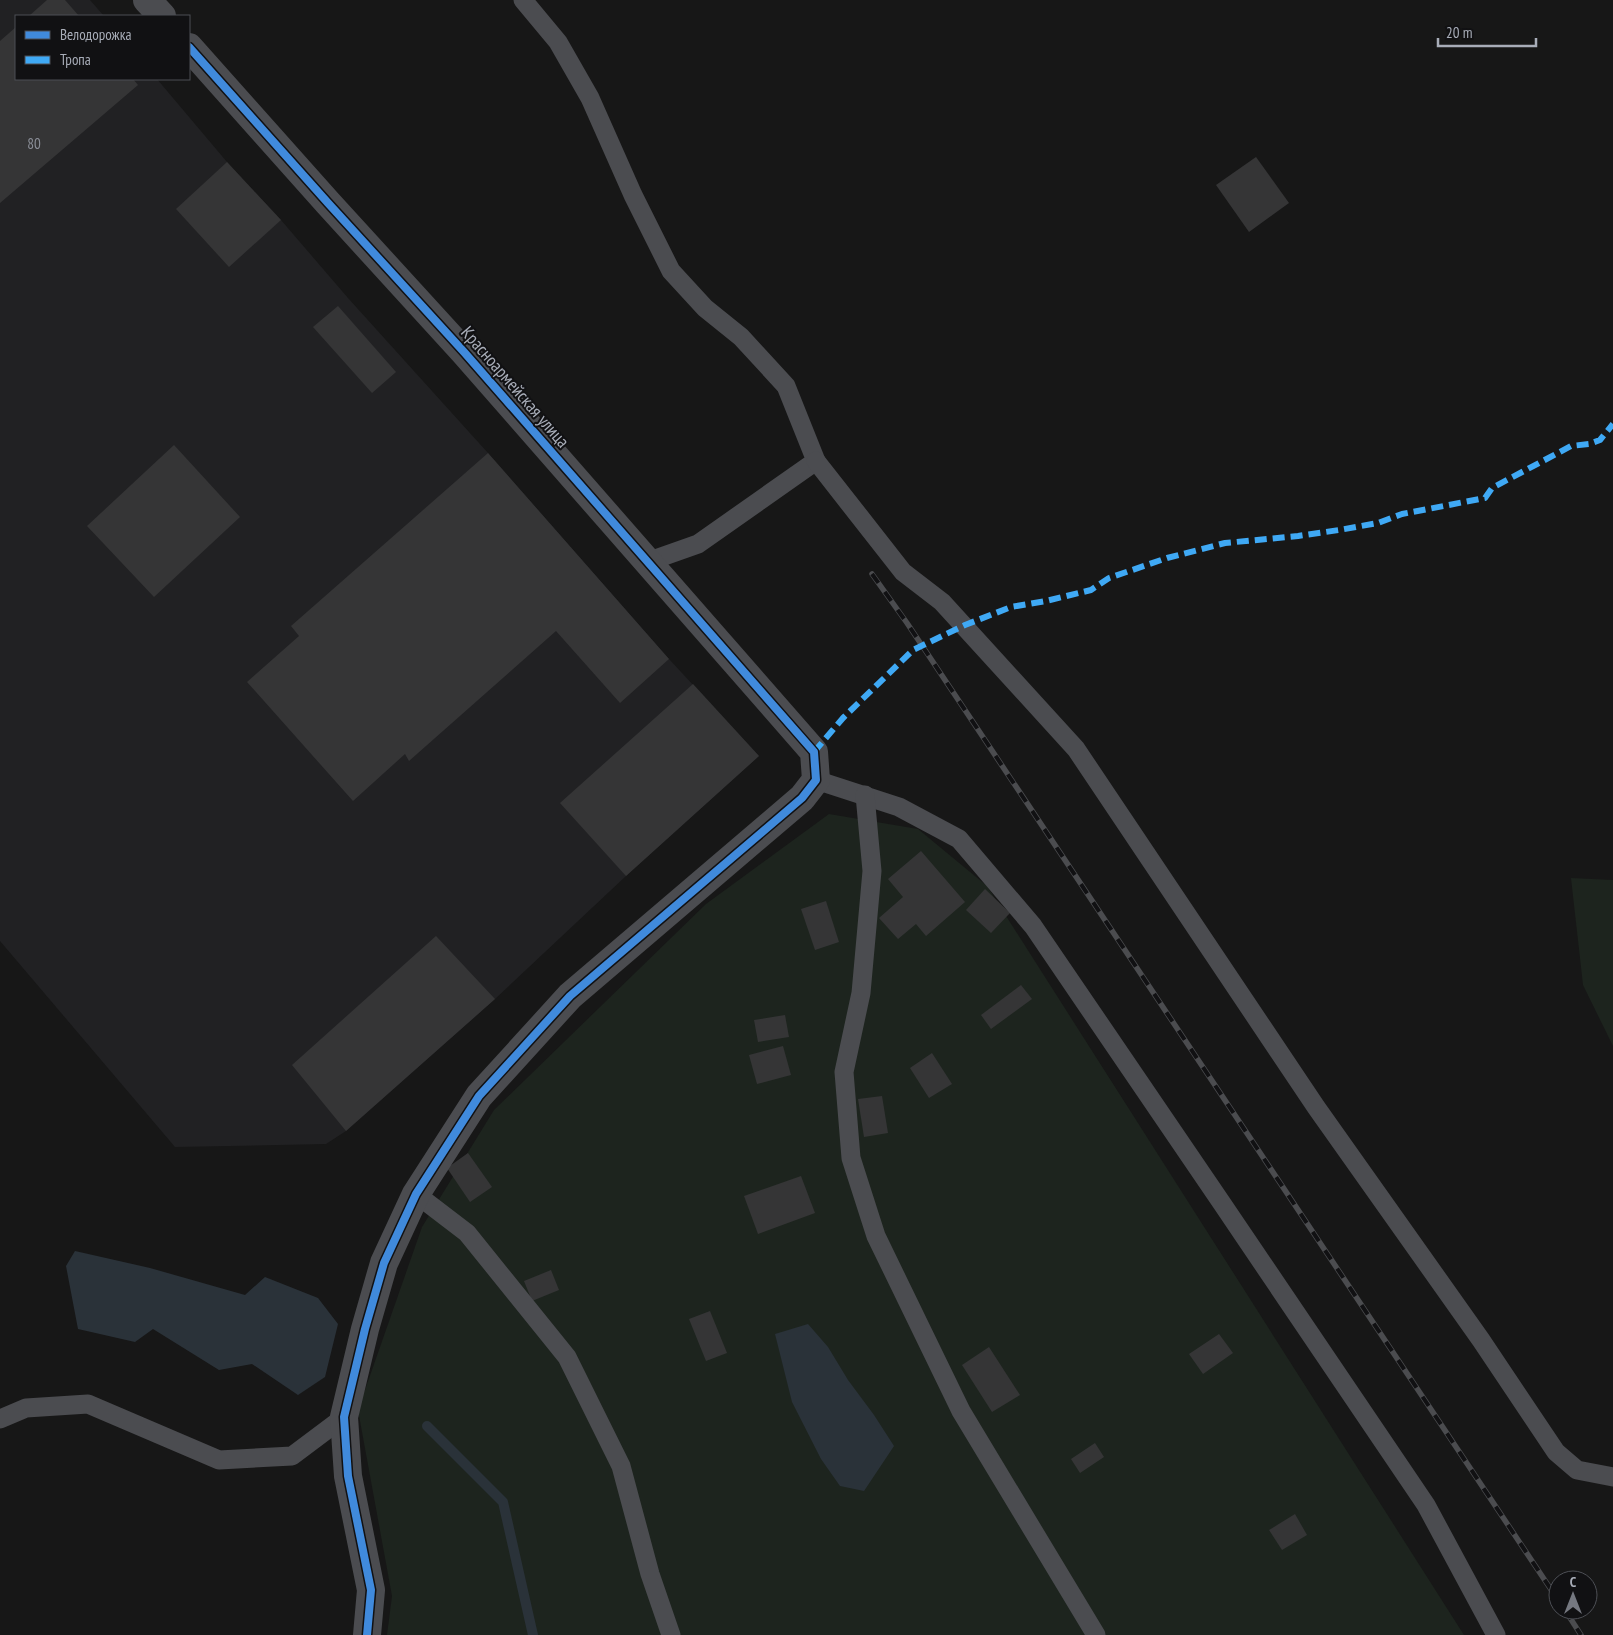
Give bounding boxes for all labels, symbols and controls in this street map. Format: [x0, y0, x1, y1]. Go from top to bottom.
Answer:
legend [15, 15, 190, 80]
scale bar [1438, 15, 1536, 47]
text: 20 m [1446, 23, 1472, 42]
text: Велодорожка [60, 25, 131, 44]
text: Тропа [60, 50, 91, 69]
house number: 80 [27, 134, 41, 153]
street label: Красноармейская улица [456, 321, 575, 452]
north arrow [1548, 1570, 1598, 1620]
text: С [1570, 1573, 1577, 1591]

